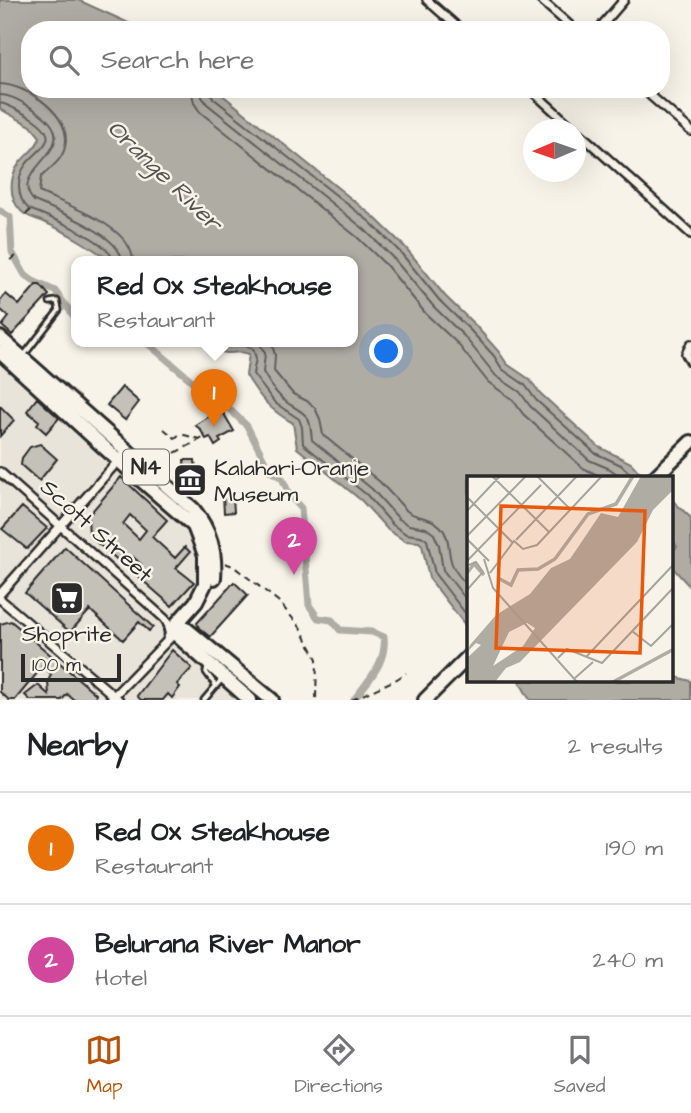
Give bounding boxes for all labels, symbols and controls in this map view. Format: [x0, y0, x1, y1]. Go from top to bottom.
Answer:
search box [21, 21, 670, 98]
icon: search [45, 41, 83, 79]
text: Search here [101, 42, 254, 78]
water label: Orange River [99, 112, 231, 242]
north arrow [523, 119, 586, 182]
popup [71, 256, 358, 347]
text: Red Ox Steakhouse [97, 268, 332, 304]
text: Restaurant [97, 304, 215, 336]
your location [369, 334, 403, 368]
pin: 1 [191, 369, 237, 427]
road number: N14 [123, 449, 169, 484]
place label: Kalahari-Oranje Museum [214, 452, 369, 510]
museum icon: Kalahari-Oranje Museum [171, 461, 209, 499]
street label: Scott Street [33, 472, 160, 590]
inset map [467, 476, 674, 682]
pin: 2 [271, 517, 317, 575]
supermarket icon: Shoprite [48, 579, 86, 617]
place label: Shoprite [22, 618, 112, 650]
scale bar [21, 651, 121, 683]
text: 100 m [32, 652, 81, 679]
text: Nearby [28, 725, 128, 767]
text: 2 results [568, 730, 663, 762]
text: Red Ox Steakhouse [95, 814, 330, 850]
text: 1 [50, 832, 52, 864]
text: 190 m [605, 832, 663, 864]
text: Restaurant [95, 850, 213, 882]
text: Belurana River Manor [95, 926, 361, 962]
text: 2 [44, 944, 58, 976]
text: 240 m [593, 944, 663, 976]
text: Hotel [95, 962, 147, 994]
tab: Map [85, 1031, 123, 1100]
tab: Directions [294, 1031, 383, 1100]
tab: Saved [554, 1031, 605, 1100]

